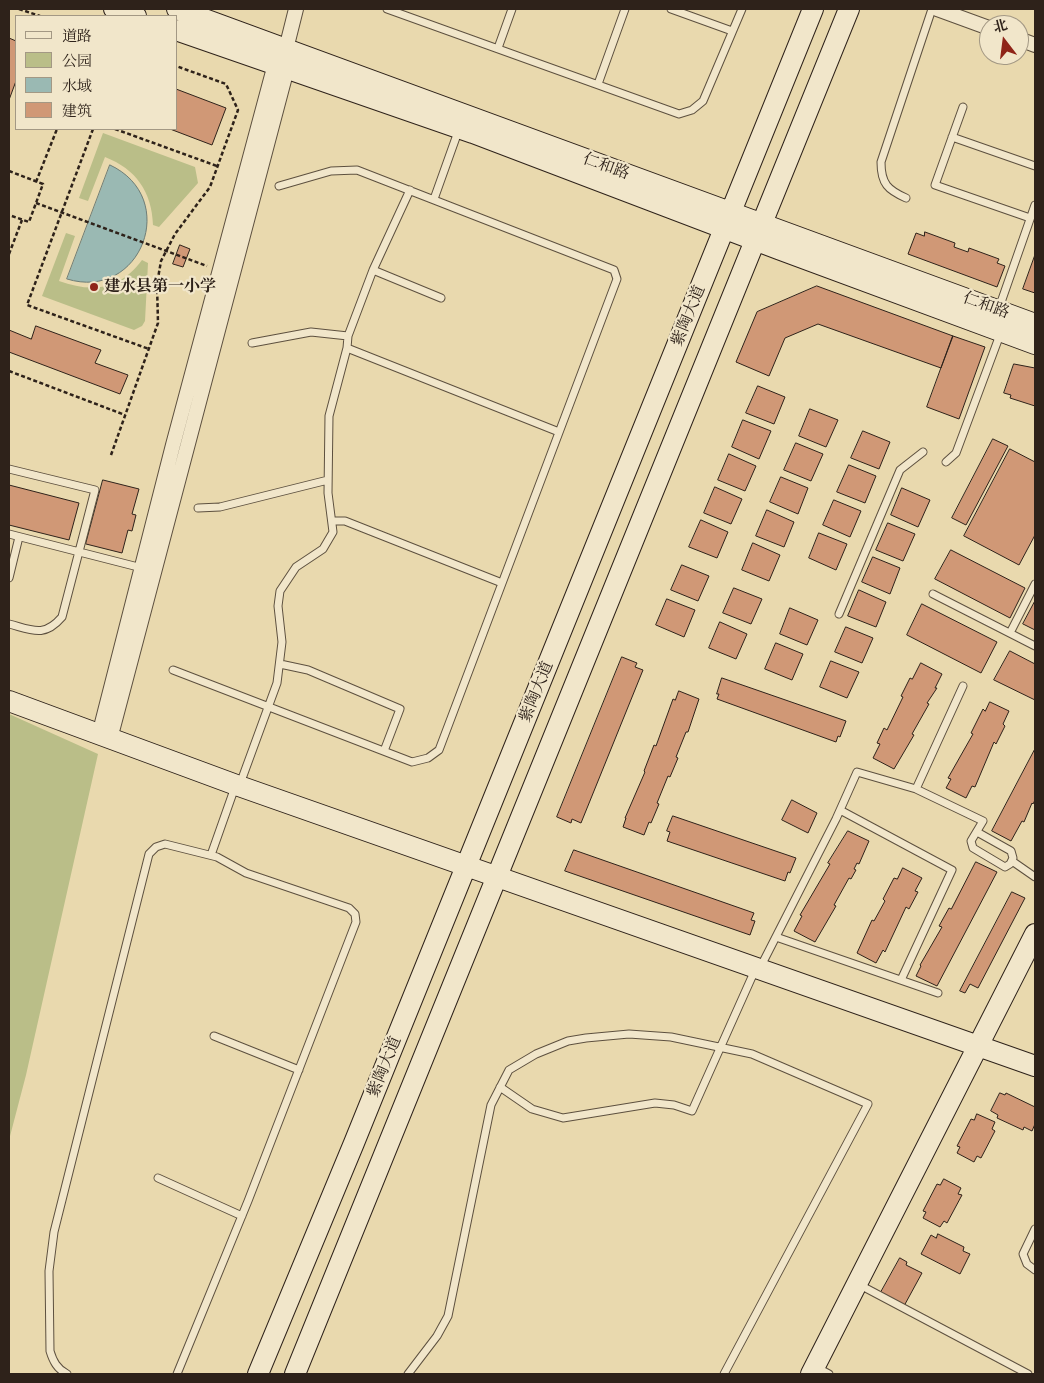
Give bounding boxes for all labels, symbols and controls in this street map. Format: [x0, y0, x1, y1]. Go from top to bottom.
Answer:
legend [15, 15, 178, 130]
north arrow [979, 15, 1029, 65]
text: 北 [991, 16, 1009, 36]
text: 道路 [62, 27, 92, 45]
text: 公园 [62, 52, 92, 70]
text: 水域 [62, 77, 92, 95]
text: 建筑 [62, 102, 92, 120]
street label: 仁和路 [580, 150, 632, 184]
place label: 建水县第一小学 [104, 277, 216, 297]
marker: 建水县第一小学 [88, 281, 100, 293]
street label: 紫陶大道 [668, 283, 710, 349]
street label: 仁和路 [960, 289, 1012, 323]
street label: 紫陶大道 [516, 659, 558, 725]
street label: 紫陶大道 [364, 1034, 406, 1100]

